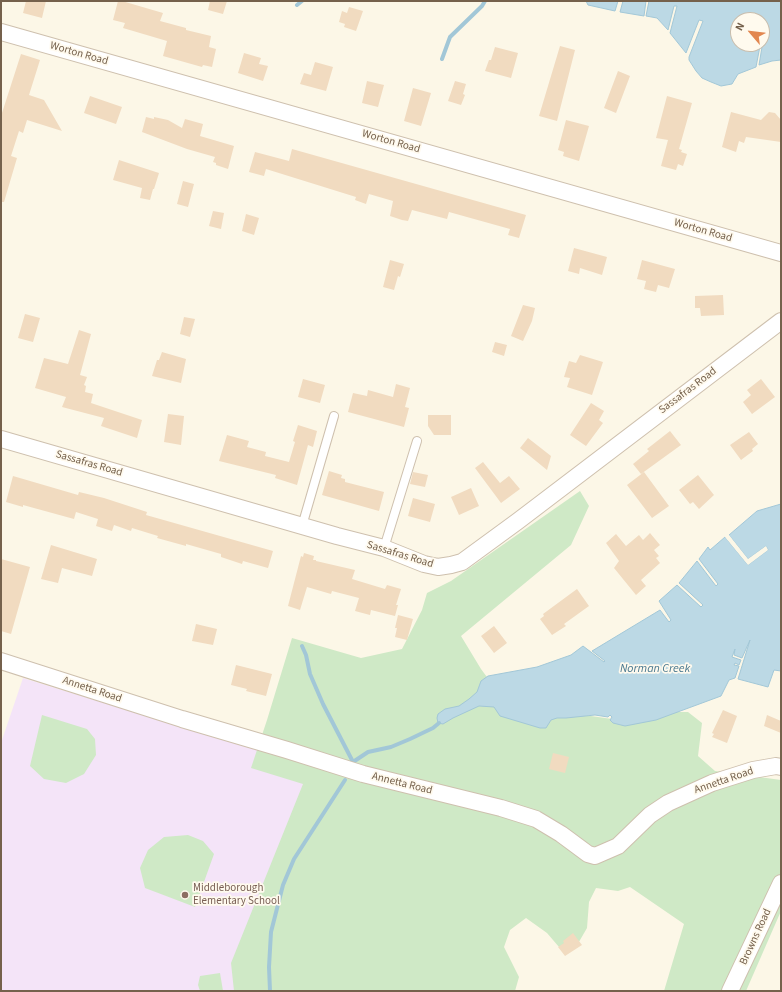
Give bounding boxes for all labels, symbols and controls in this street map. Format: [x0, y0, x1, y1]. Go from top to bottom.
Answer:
north arrow [730, 12, 770, 52]
text: N [732, 20, 748, 33]
street label: Worton Road [48, 39, 110, 69]
street label: Worton Road [360, 127, 422, 157]
street label: Worton Road [672, 216, 734, 246]
street label: Sassafras Road [657, 365, 719, 417]
street label: Sassafras Road [54, 448, 124, 480]
street label: Sassafras Road [365, 539, 435, 571]
water label: Norman Creek [620, 662, 690, 676]
street label: Annetta Road [61, 674, 123, 706]
street label: Annetta Road [693, 765, 755, 797]
street label: Annetta Road [370, 770, 434, 798]
place label: Middleborough Elementary School [193, 882, 280, 908]
marker: Middleborough Elementary School [180, 890, 190, 900]
street label: Browns Road [737, 907, 775, 967]

